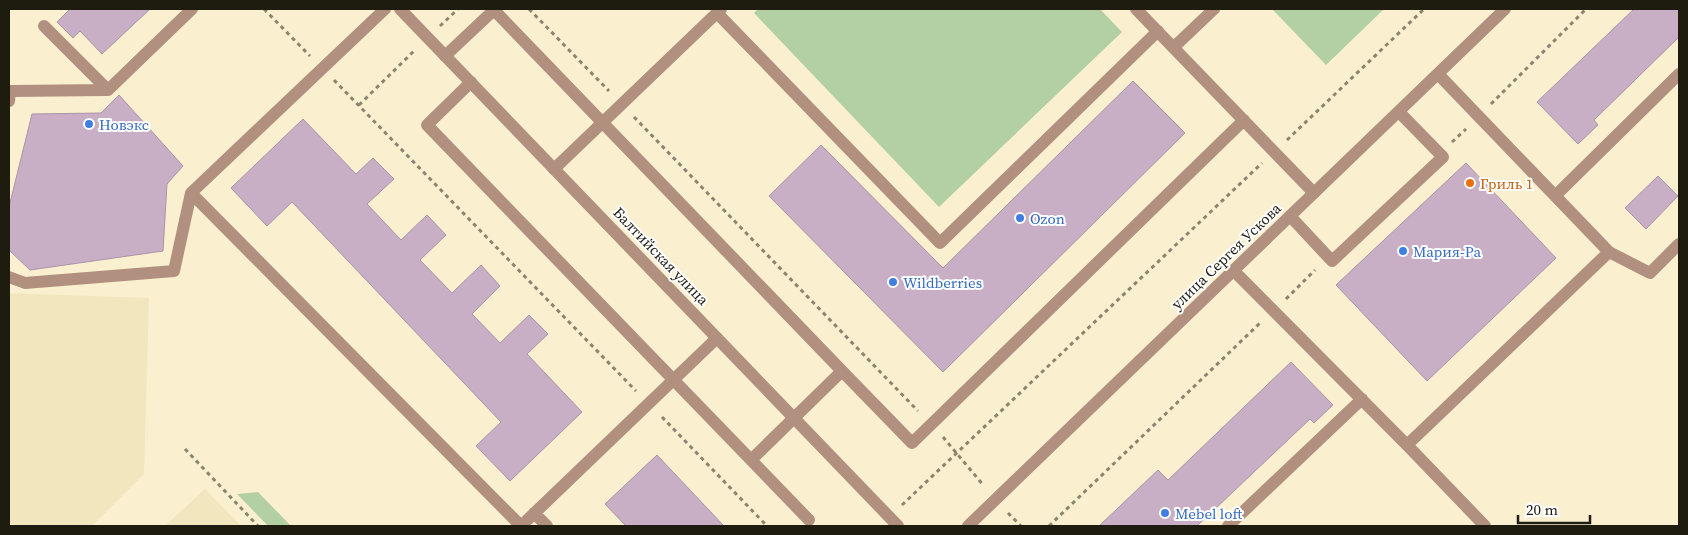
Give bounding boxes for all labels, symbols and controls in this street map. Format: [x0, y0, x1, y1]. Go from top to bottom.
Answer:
place label: Новэкс [99, 114, 149, 135]
marker: Новэкс [83, 118, 95, 130]
place label: Гриль 1 [1480, 173, 1533, 194]
marker: Гриль 1 [1464, 177, 1476, 189]
street label: улица Сергея Ускова [1166, 198, 1286, 314]
street label: Балтийская улица [609, 202, 714, 310]
place label: Ozon [1030, 208, 1065, 229]
marker: Ozon [1014, 212, 1026, 224]
place label: Мария-Ра [1413, 241, 1481, 262]
marker: Мария-Ра [1397, 245, 1409, 257]
place label: Wildberries [903, 272, 982, 293]
marker: Wildberries [887, 276, 899, 288]
scale bar [1518, 492, 1590, 524]
text: 20 m [1526, 499, 1558, 520]
place label: Mebel loft [1175, 503, 1243, 524]
marker: Mebel loft [1159, 507, 1171, 519]

